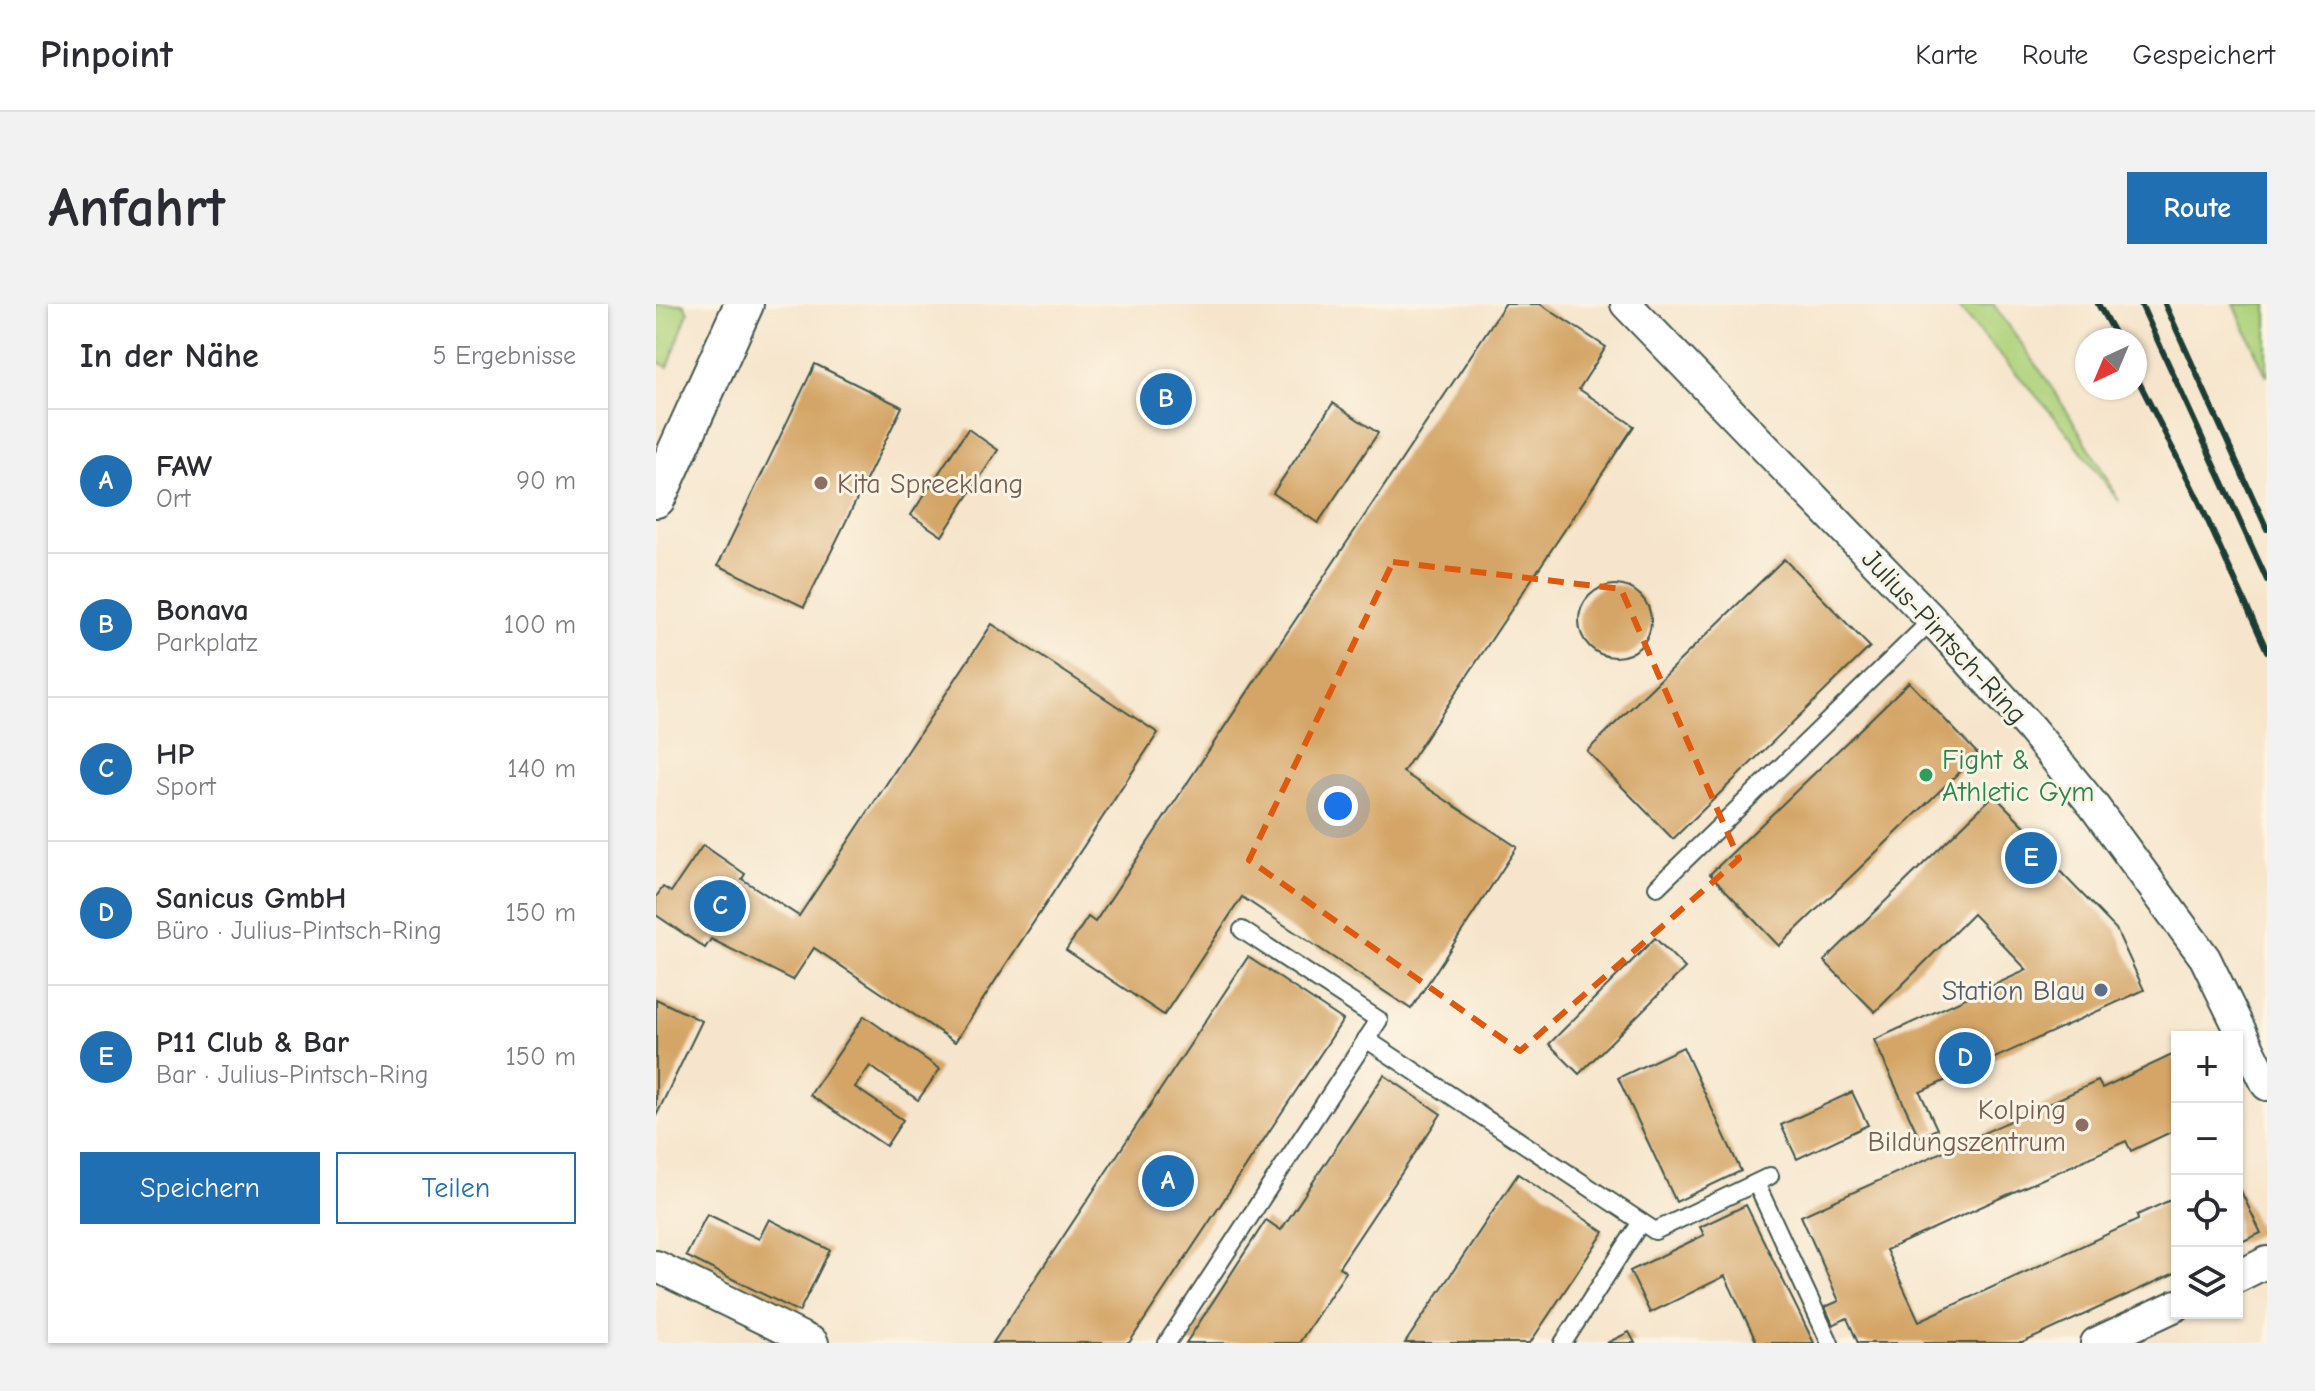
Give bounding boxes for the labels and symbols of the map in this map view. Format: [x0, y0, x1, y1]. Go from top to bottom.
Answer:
north arrow [2075, 328, 2147, 400]
pin: B [1140, 369, 1192, 429]
place label: Kita Spreeklang [837, 468, 1023, 500]
marker: Kita Spreeklang [812, 474, 830, 492]
street label: Julius-Pintsch-Ring [1855, 543, 2033, 731]
place label: Fight & Athletic Gym [1942, 744, 2094, 808]
marker: Fight & Athletic Gym [1917, 766, 1935, 784]
your location [1318, 786, 1358, 826]
pin: E [2005, 828, 2057, 888]
pin: C [694, 876, 746, 936]
place label: Station Blau [1942, 975, 2085, 1007]
marker: Station Blau [2092, 981, 2110, 999]
pin: D [1939, 1028, 1991, 1088]
place label: Kolping Bildungszentrum [1867, 1094, 2066, 1158]
marker: Kolping Bildungszentrum [2073, 1116, 2091, 1134]
pin: A [1142, 1151, 1194, 1211]

